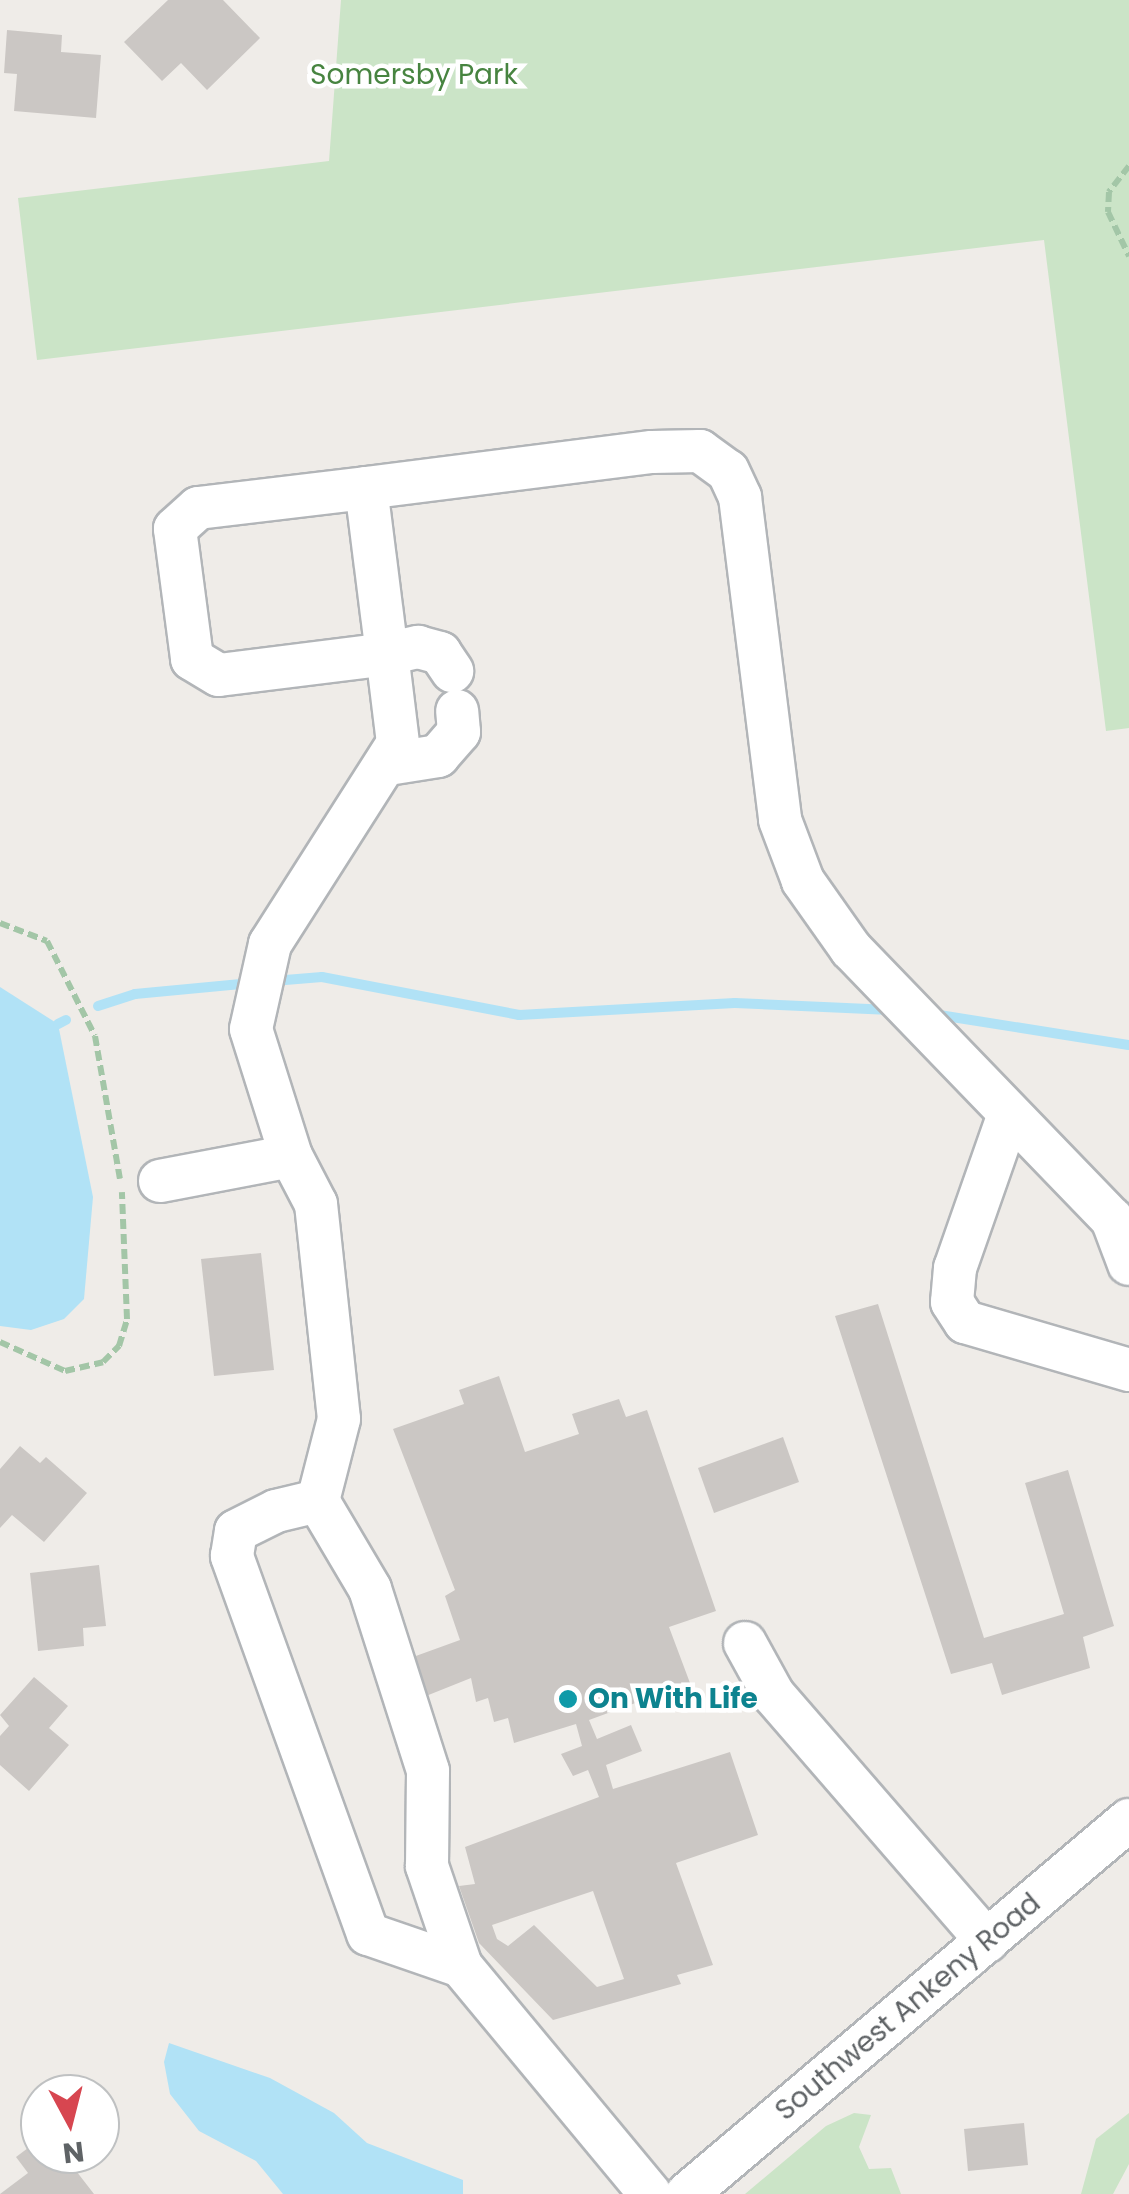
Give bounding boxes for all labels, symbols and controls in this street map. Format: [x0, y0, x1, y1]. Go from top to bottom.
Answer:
park label: Somersby Park [310, 58, 518, 92]
place label: On With Life [588, 1682, 758, 1716]
marker: On With Life [557, 1688, 579, 1710]
street label: Southwest Ankeny Road [769, 1886, 1047, 2128]
north arrow [20, 2074, 120, 2174]
text: N [61, 2132, 86, 2173]

